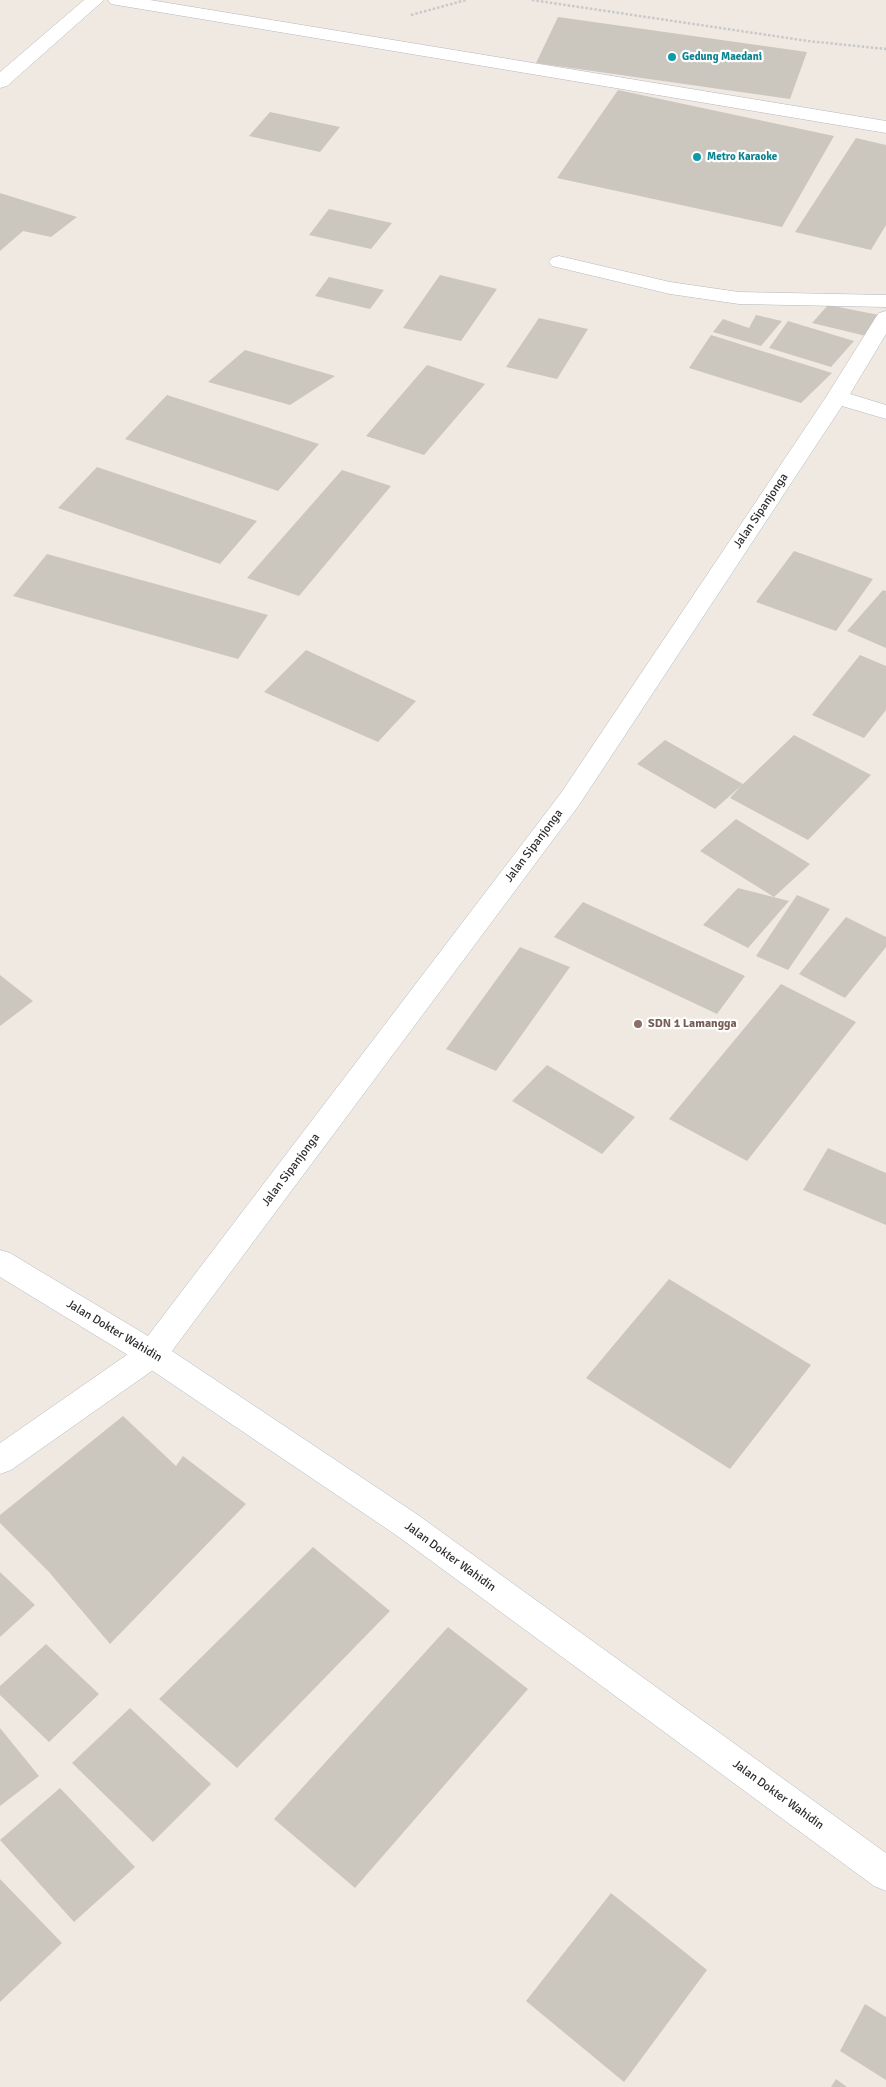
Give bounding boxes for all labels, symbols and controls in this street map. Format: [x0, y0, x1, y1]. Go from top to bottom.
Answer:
place label: Gedung Maedani [682, 50, 762, 64]
marker: Gedung Maedani [666, 51, 678, 63]
place label: Metro Karaoke [707, 150, 777, 164]
marker: Metro Karaoke [691, 151, 703, 163]
street label: Jalan Sipanjonga [731, 471, 791, 551]
street label: Jalan Sipanjonga [502, 807, 566, 885]
place label: SDN 1 Lamangga [648, 1017, 737, 1031]
marker: SDN 1 Lamangga [632, 1018, 644, 1030]
street label: Jalan Sipanjonga [259, 1131, 323, 1209]
street label: Jalan Dokter Wahidin [64, 1297, 164, 1365]
street label: Jalan Dokter Wahidin [402, 1519, 498, 1595]
street label: Jalan Dokter Wahidin [730, 1757, 826, 1833]

